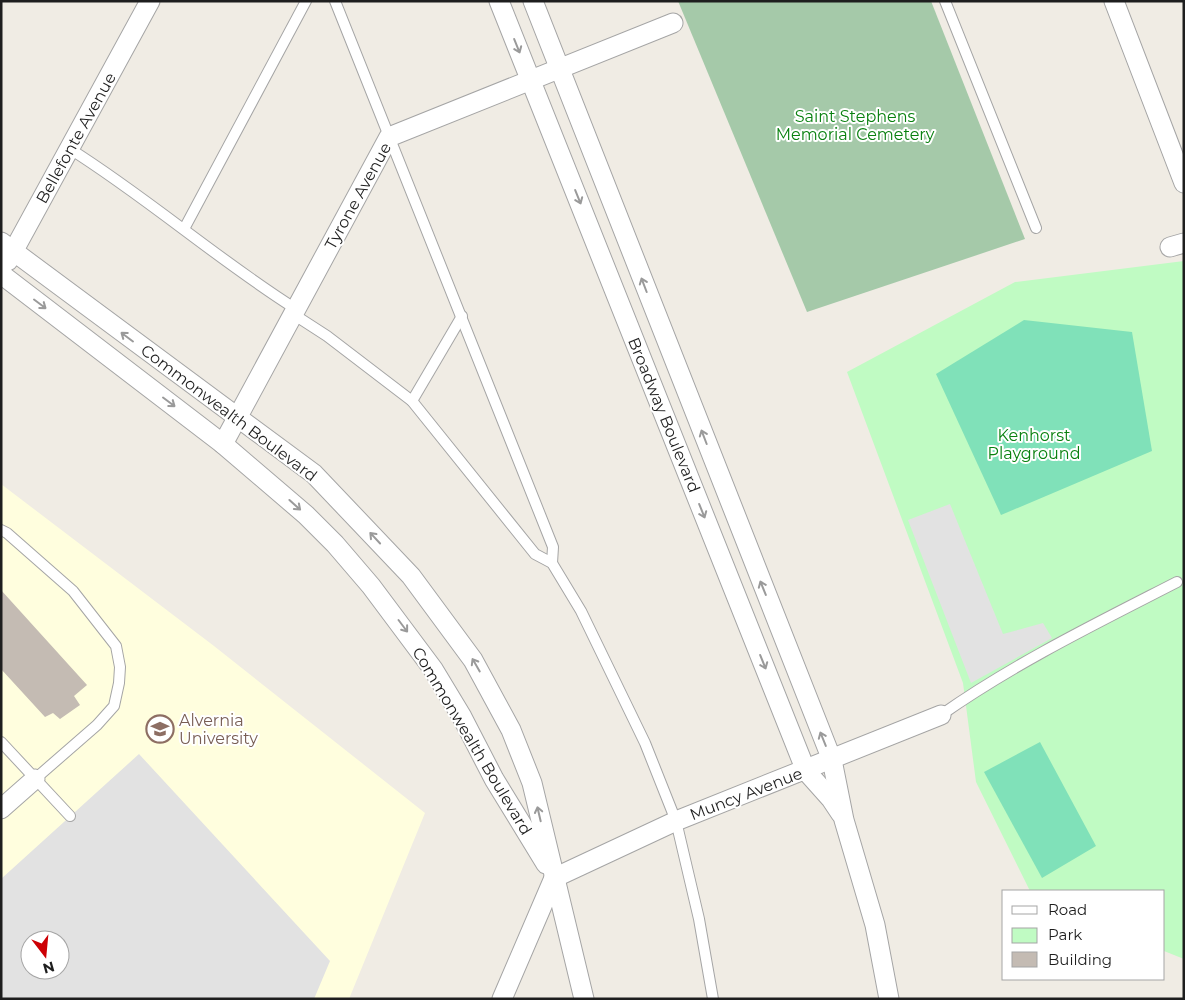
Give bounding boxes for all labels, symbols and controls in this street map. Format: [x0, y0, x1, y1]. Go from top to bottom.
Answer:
one-way arrow [514, 39, 523, 54]
street label: Bellefonte Avenue [32, 69, 120, 207]
park label: Saint Stephens Memorial Cemetery [776, 107, 935, 144]
street label: Tyrone Avenue [321, 139, 395, 253]
one-way arrow [574, 190, 583, 205]
one-way arrow [639, 278, 649, 293]
one-way arrow [33, 298, 46, 309]
one-way arrow [120, 332, 134, 342]
street label: Broadway Boulevard [624, 335, 704, 495]
street label: Commonwealth Boulevard [137, 341, 321, 485]
one-way arrow [162, 397, 175, 408]
park label: Kenhorst Playground [988, 426, 1080, 463]
one-way arrow [698, 429, 707, 444]
one-way arrow [288, 499, 301, 511]
one-way arrow [698, 503, 708, 518]
one-way arrow [369, 532, 381, 545]
one-way arrow [758, 581, 767, 596]
one-way arrow [397, 619, 408, 632]
street label: Commonwealth Boulevard [408, 644, 536, 838]
one-way arrow [758, 654, 768, 669]
one-way arrow [470, 659, 480, 673]
place label: Alvernia University [179, 711, 258, 748]
school or university icon: Alvernia University [145, 714, 175, 744]
one-way arrow [818, 732, 827, 747]
street label: Muncy Avenue [687, 764, 805, 824]
one-way arrow [534, 806, 543, 822]
legend [1002, 890, 1165, 980]
text: Road [1048, 900, 1087, 919]
text: Park [1048, 925, 1082, 944]
north arrow [20, 930, 70, 980]
text: Building [1048, 950, 1112, 969]
text: N [41, 957, 57, 978]

